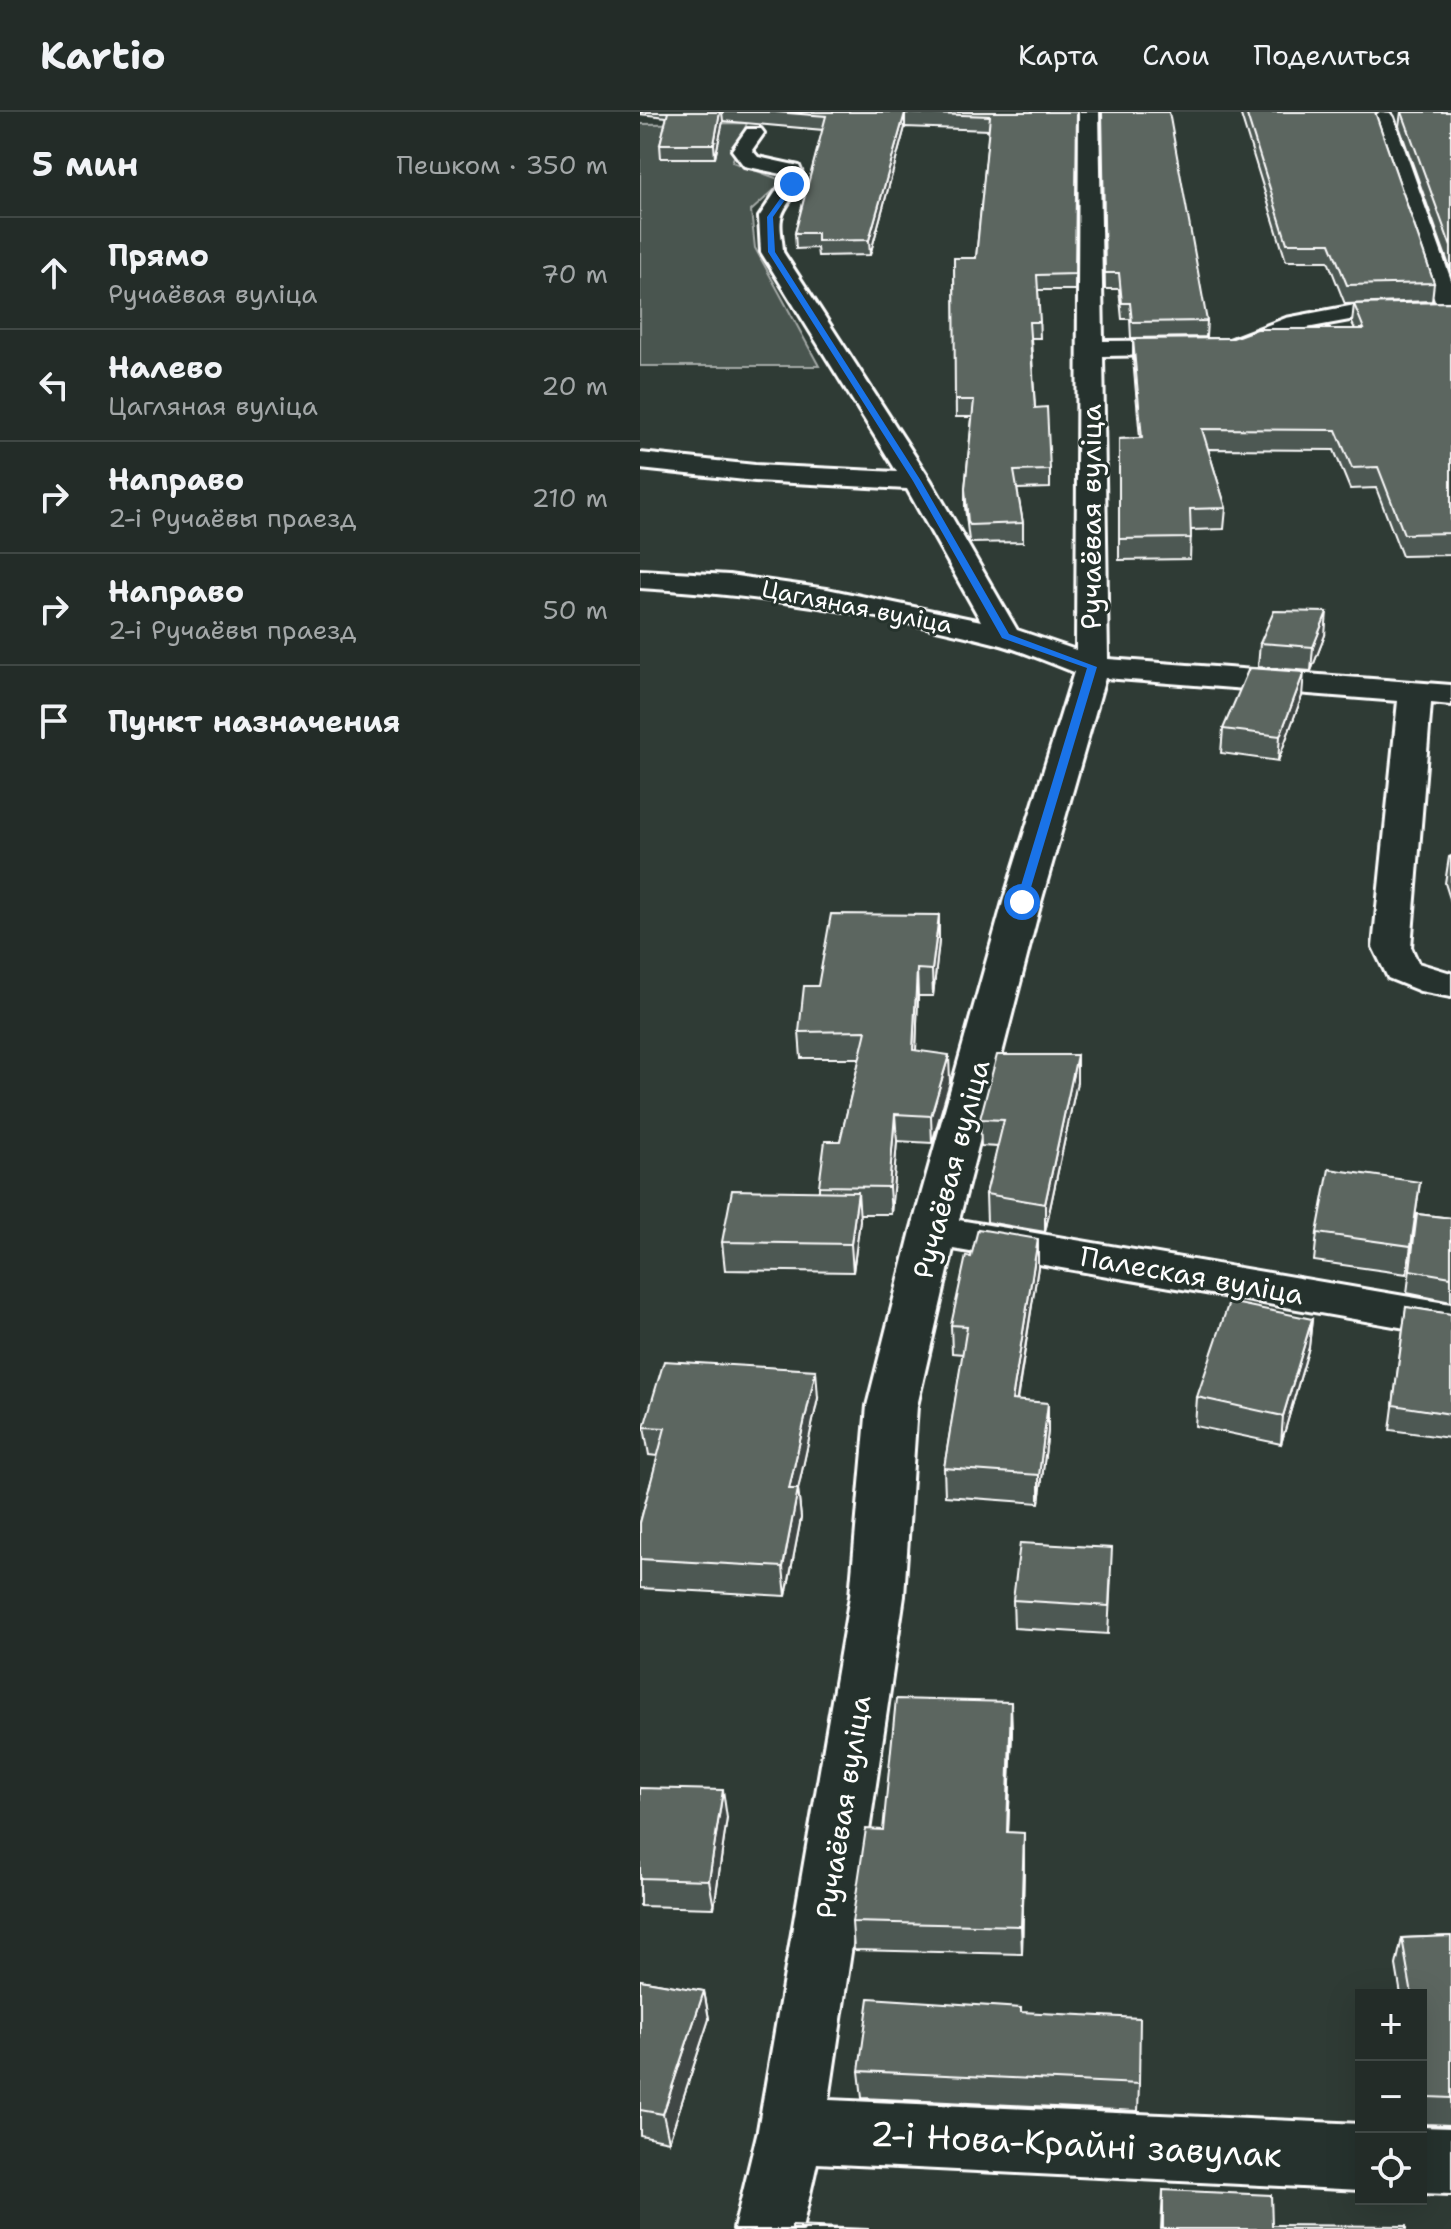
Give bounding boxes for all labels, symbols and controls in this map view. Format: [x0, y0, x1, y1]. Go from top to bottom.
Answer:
text: Kartio [40, 30, 166, 81]
text: Карта [1018, 36, 1098, 74]
text: Слои [1142, 36, 1209, 74]
text: Поделиться [1253, 36, 1411, 74]
text: 5 мин [32, 141, 139, 187]
text: Пешком · 350 m [397, 147, 608, 182]
route end [774, 166, 810, 202]
text: Прямо [108, 235, 209, 276]
icon: ahead [32, 251, 76, 295]
text: 70 m [541, 256, 608, 291]
text: Ручаёвая вуліца [108, 276, 318, 311]
text: Налево [108, 347, 223, 388]
icon: left [32, 363, 76, 407]
text: 20 m [541, 368, 608, 403]
text: Цагляная вуліца [108, 388, 318, 423]
street label: Ручаёвая вуліца [1072, 404, 1110, 630]
text: Направо [108, 459, 244, 500]
icon: right [32, 475, 76, 519]
text: 210 m [531, 480, 608, 515]
text: 2-і Ручаёвы праезд [108, 500, 357, 535]
text: Направо [108, 571, 244, 612]
street label: Цагляная вуліца [759, 573, 955, 641]
icon: right [32, 587, 76, 631]
text: 50 m [543, 592, 608, 627]
text: 2-і Ручаёвы праезд [108, 612, 357, 647]
icon: arrive [32, 699, 76, 743]
text: Пункт назначения [108, 701, 400, 742]
route start [1004, 884, 1040, 920]
street label: Ручаёвая вуліца [903, 1055, 999, 1283]
street label: Палеская вуліца [1077, 1237, 1307, 1313]
street label: Ручаёвая вуліца [807, 1693, 879, 1921]
map controls [1355, 1989, 1427, 2205]
button: + [1355, 1989, 1427, 2061]
button: − [1355, 2061, 1427, 2133]
street label: 2-і Нова-Крайні завулак [869, 2110, 1283, 2178]
button: locate [1355, 2133, 1427, 2205]

